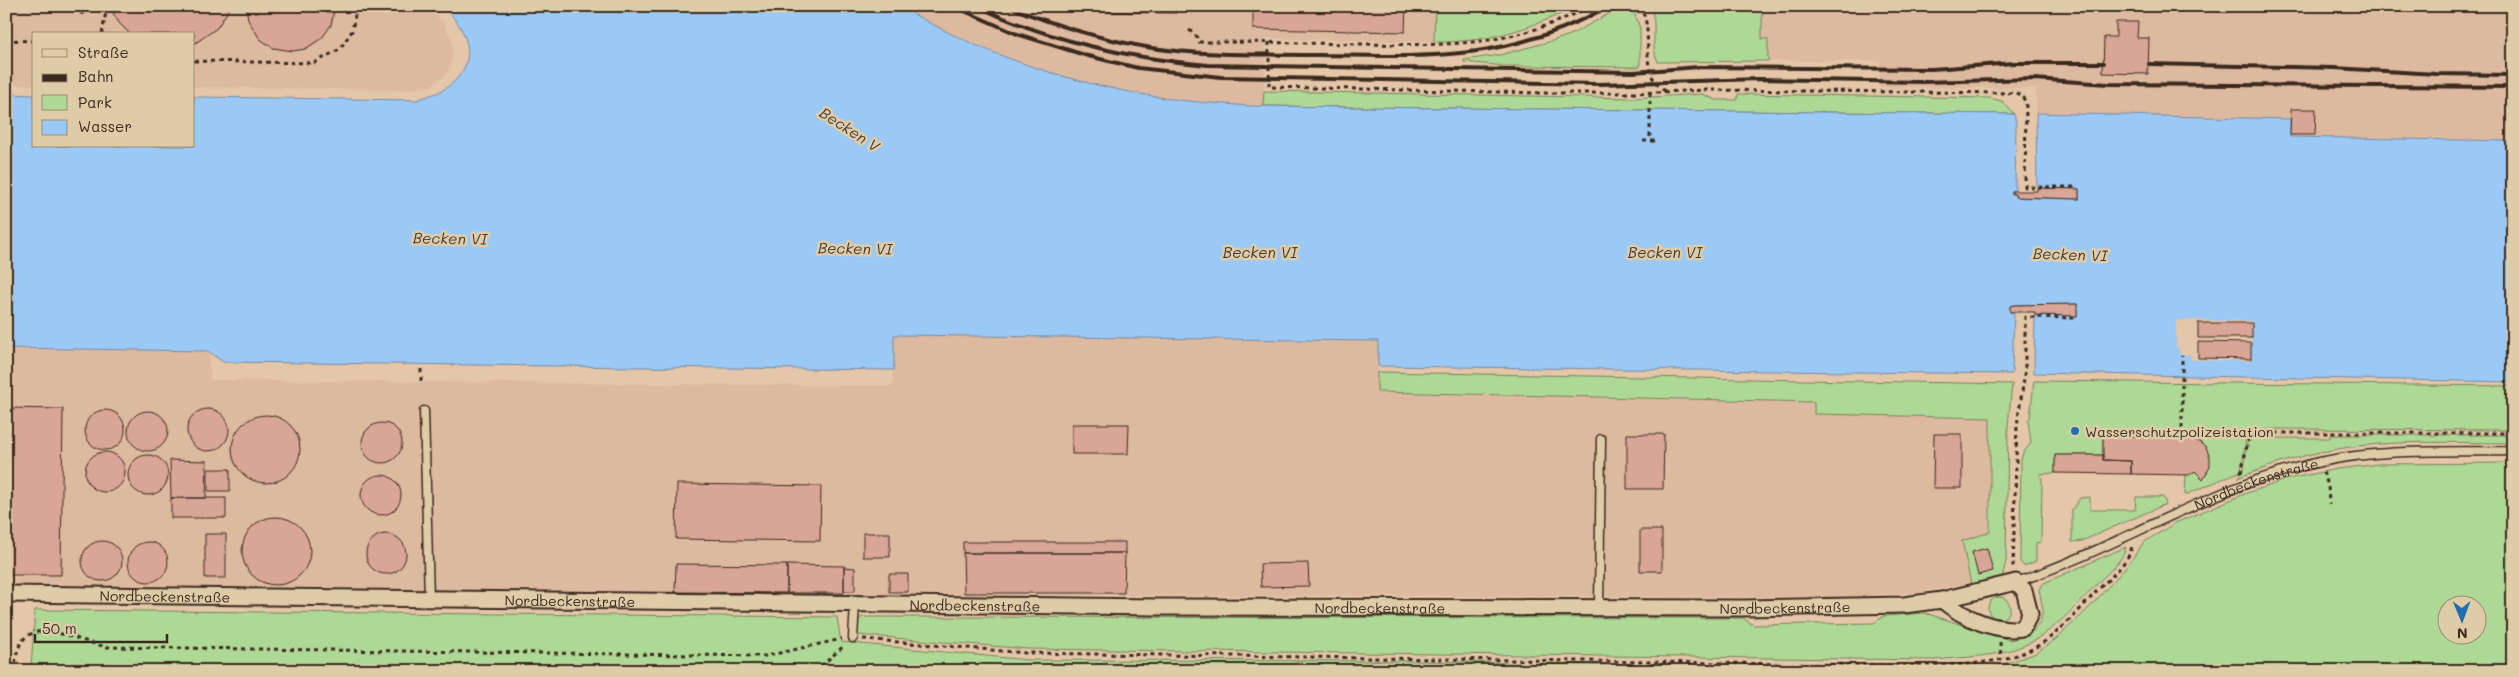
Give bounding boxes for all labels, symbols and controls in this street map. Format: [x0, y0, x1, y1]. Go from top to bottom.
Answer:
legend [32, 32, 195, 148]
text: Straße [78, 42, 129, 62]
text: Bahn [78, 66, 113, 86]
text: Park [78, 92, 112, 112]
water label: Becken V [816, 102, 885, 156]
text: Wasser [78, 116, 132, 136]
water label: Becken VI [413, 227, 489, 249]
water label: Becken VI [818, 237, 894, 259]
water label: Becken VI [1223, 242, 1299, 262]
water label: Becken VI [1628, 242, 1704, 262]
water label: Becken VI [2032, 243, 2109, 265]
place label: Wasserschutzpolizeistation [2085, 422, 2274, 441]
marker: Wasserschutzpolizeistation [2069, 425, 2081, 437]
street label: Nordbeckenstraße [2191, 453, 2320, 514]
street label: Nordbeckenstraße [100, 586, 230, 606]
street label: Nordbeckenstraße [505, 590, 635, 611]
north arrow [2436, 594, 2486, 644]
street label: Nordbeckenstraße [910, 595, 1040, 615]
street label: Nordbeckenstraße [1720, 597, 1850, 618]
street label: Nordbeckenstraße [1315, 598, 1445, 617]
scale bar [35, 612, 168, 644]
text: 50 m [42, 618, 77, 638]
text: N [2457, 624, 2468, 643]

